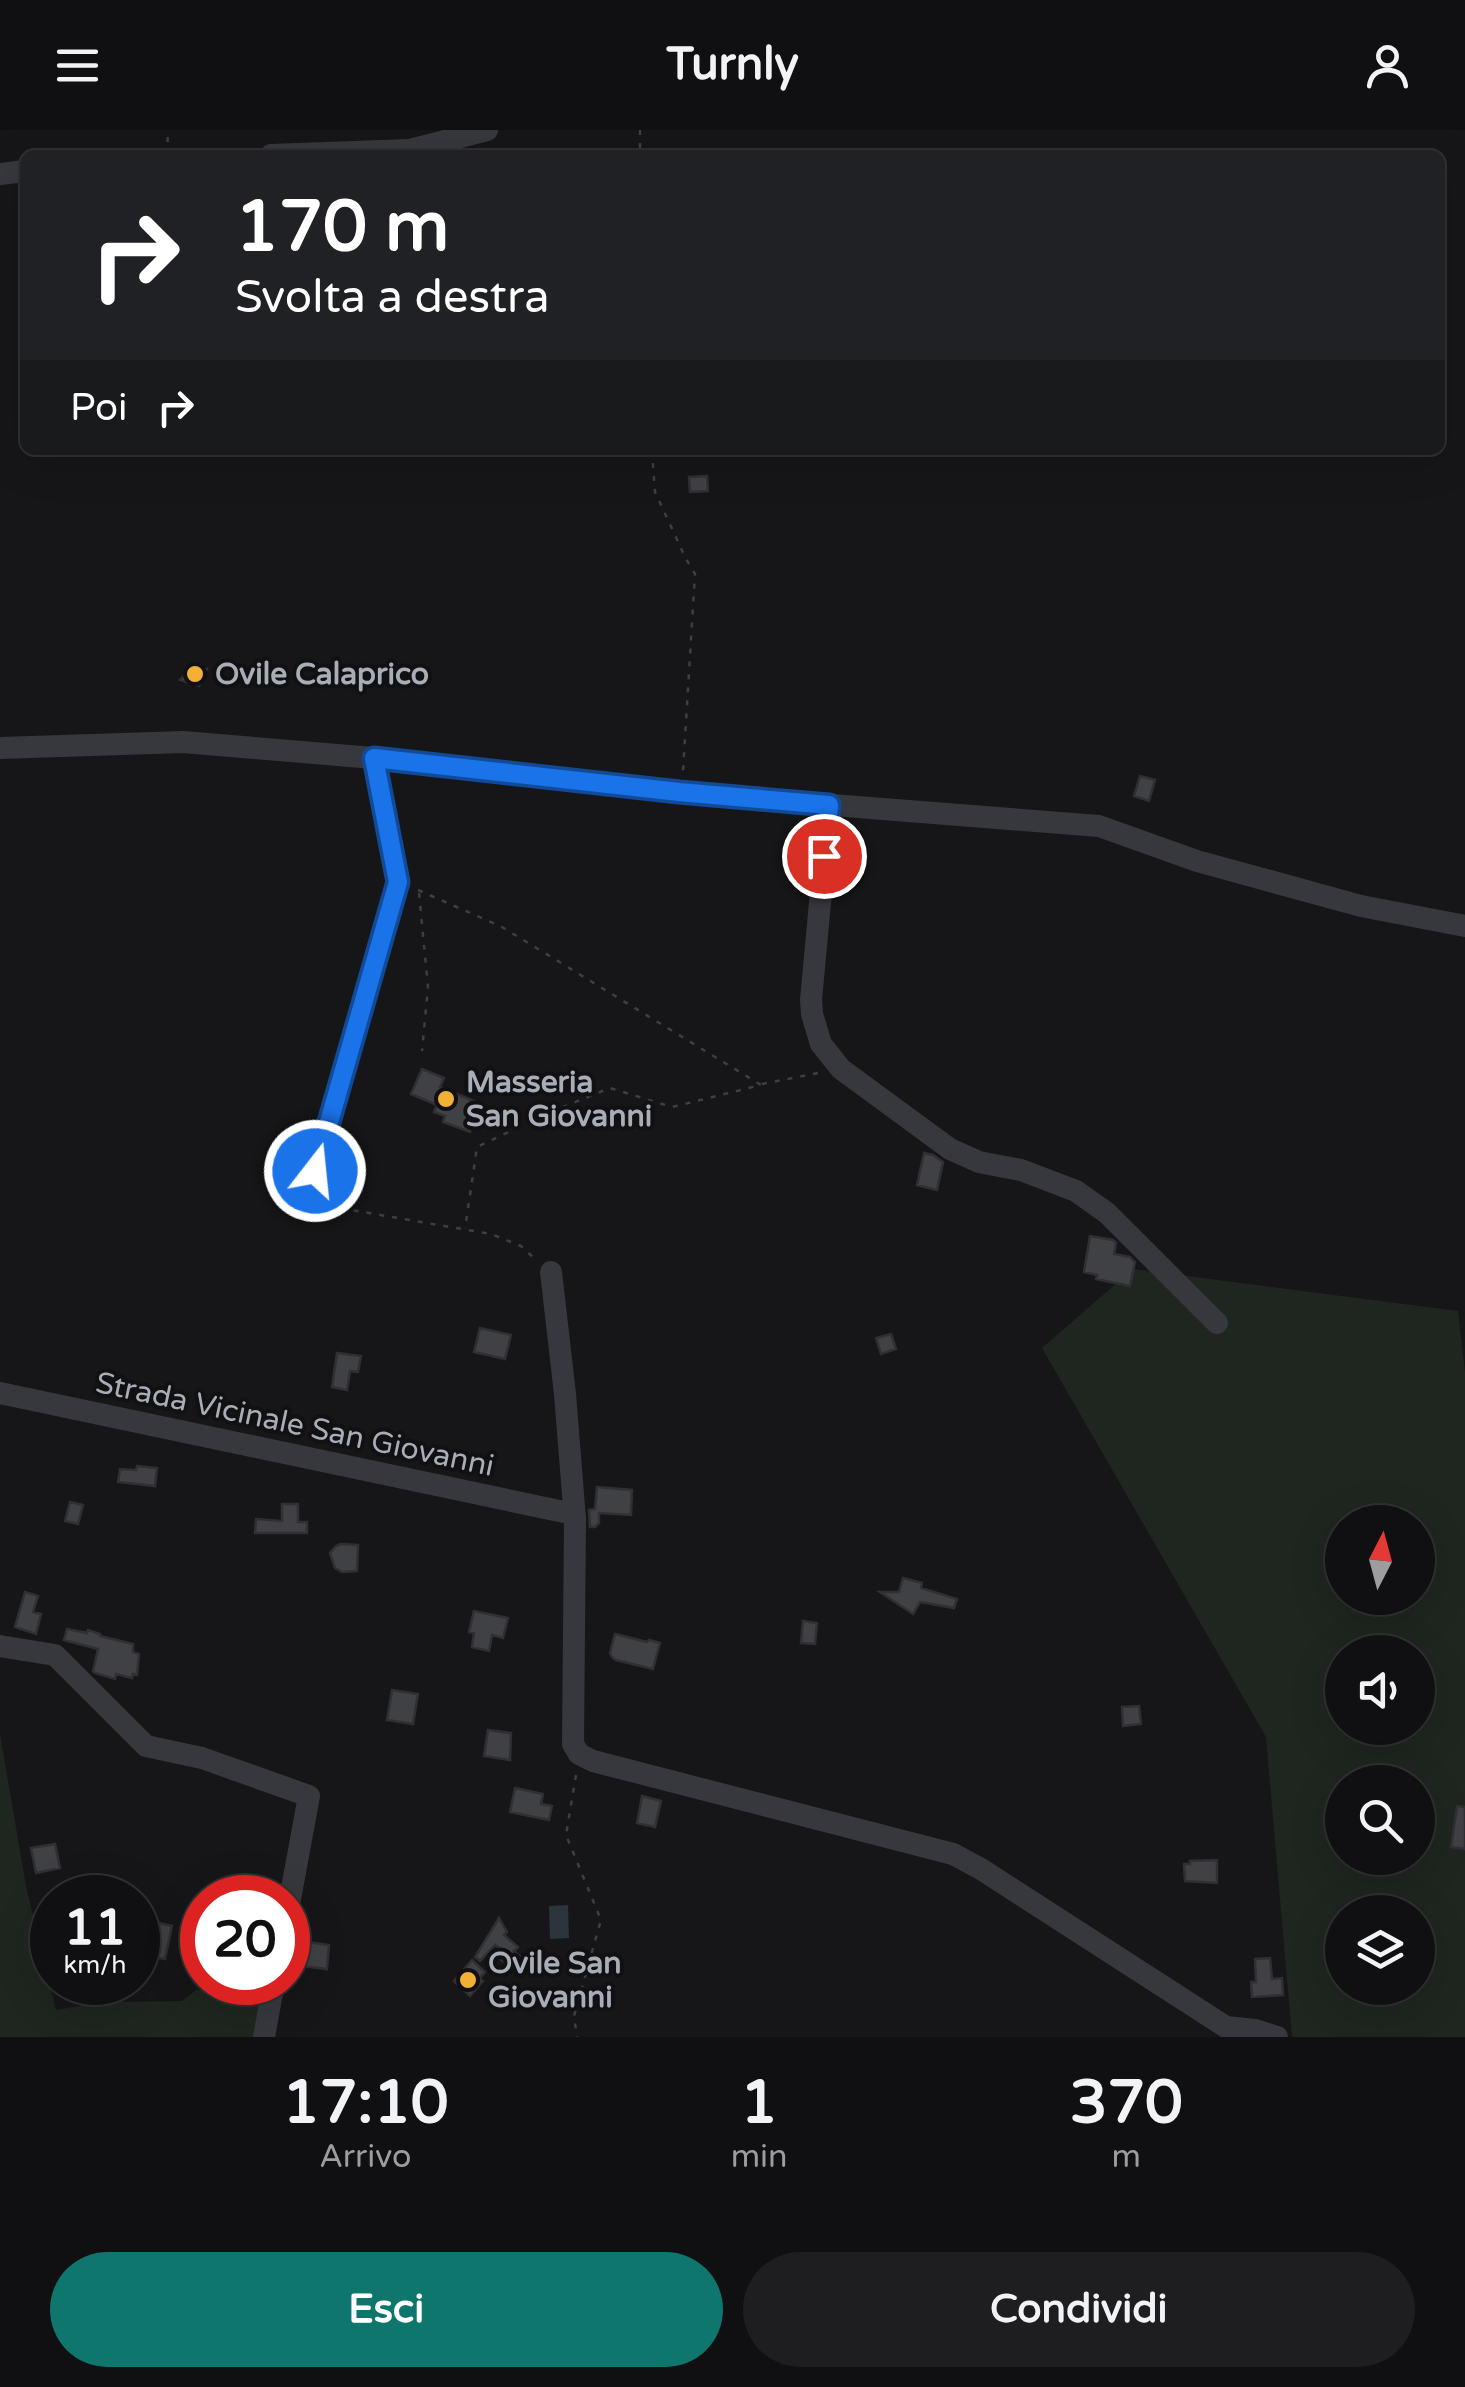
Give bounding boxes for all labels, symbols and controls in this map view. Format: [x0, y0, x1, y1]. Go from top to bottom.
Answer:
icon: menu [50, 38, 105, 93]
text: Turnly [666, 38, 799, 92]
icon: person [1360, 38, 1415, 93]
text: 170 m [235, 186, 449, 270]
icon: right [70, 190, 200, 320]
text: Svolta a destra [235, 271, 550, 325]
icon: right [148, 380, 203, 435]
text: Poi [70, 385, 128, 431]
place label: Ovile Calaprico [215, 656, 429, 693]
marker: Ovile Calaprico [184, 663, 206, 685]
pin [782, 814, 867, 899]
icon: arrive [797, 829, 852, 884]
place label: Masseria San Giovanni [466, 1064, 652, 1135]
marker: Masseria San Giovanni [435, 1088, 457, 1110]
position arrow [263, 1119, 367, 1223]
street label: Strada Vicinale San Giovanni [92, 1364, 497, 1485]
north arrow [1325, 1505, 1435, 1615]
map controls [1325, 1505, 1435, 2005]
button: sound [1325, 1635, 1435, 1745]
button: search [1325, 1765, 1435, 1875]
speed limit sign: 20 [180, 1875, 310, 2005]
button: layers [1325, 1895, 1435, 2005]
text: 11 [64, 1898, 126, 1958]
place label: Ovile San Giovanni [488, 1945, 622, 2016]
text: km/h [64, 1950, 126, 1980]
marker: Ovile San Giovanni [457, 1969, 479, 1991]
text: 17:10 [282, 2067, 449, 2139]
text: 1 [740, 2067, 778, 2139]
text: 370 [1070, 2067, 1183, 2139]
text: Arrivo [319, 2138, 412, 2176]
text: min [731, 2138, 788, 2176]
text: m [1112, 2138, 1141, 2176]
button: Esci [50, 2252, 723, 2367]
button: Condividi [743, 2252, 1415, 2367]

